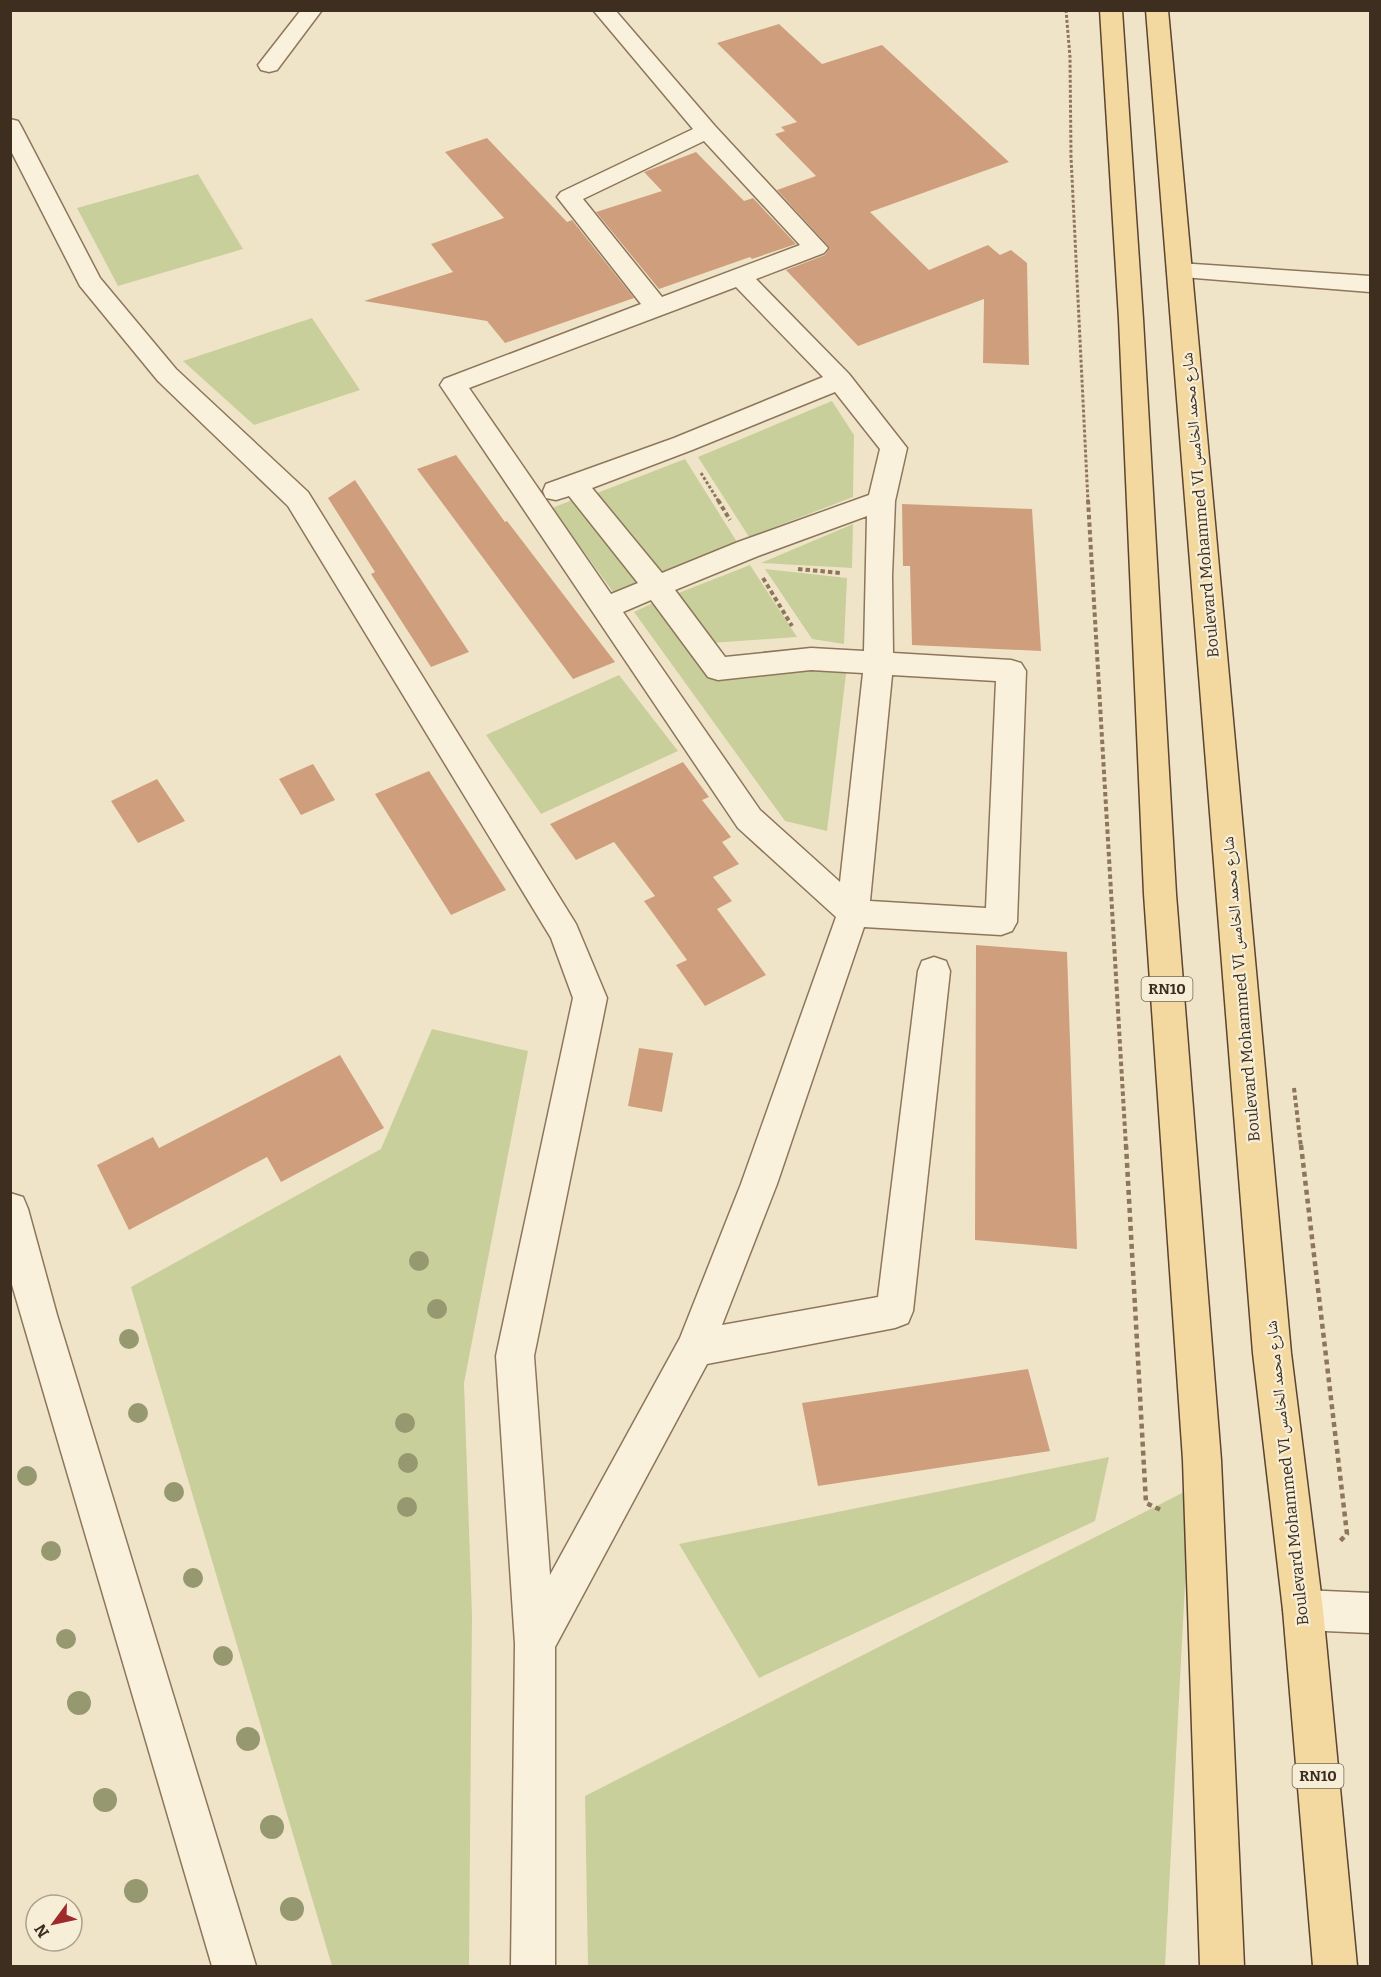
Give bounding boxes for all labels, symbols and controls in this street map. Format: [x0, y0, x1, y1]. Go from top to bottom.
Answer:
street label: Boulevard Mohammed VI شارع محمد الخامس [1177, 351, 1224, 658]
street label: Boulevard Mohammed VI شارع محمد الخامس [1218, 835, 1265, 1142]
road number: RN10 [1142, 977, 1192, 1001]
street label: Boulevard Mohammed VI شارع محمد الخامس [1262, 1320, 1313, 1626]
road number: RN10 [1292, 1764, 1344, 1788]
north arrow [24, 1893, 84, 1953]
text: N [31, 1921, 53, 1941]

